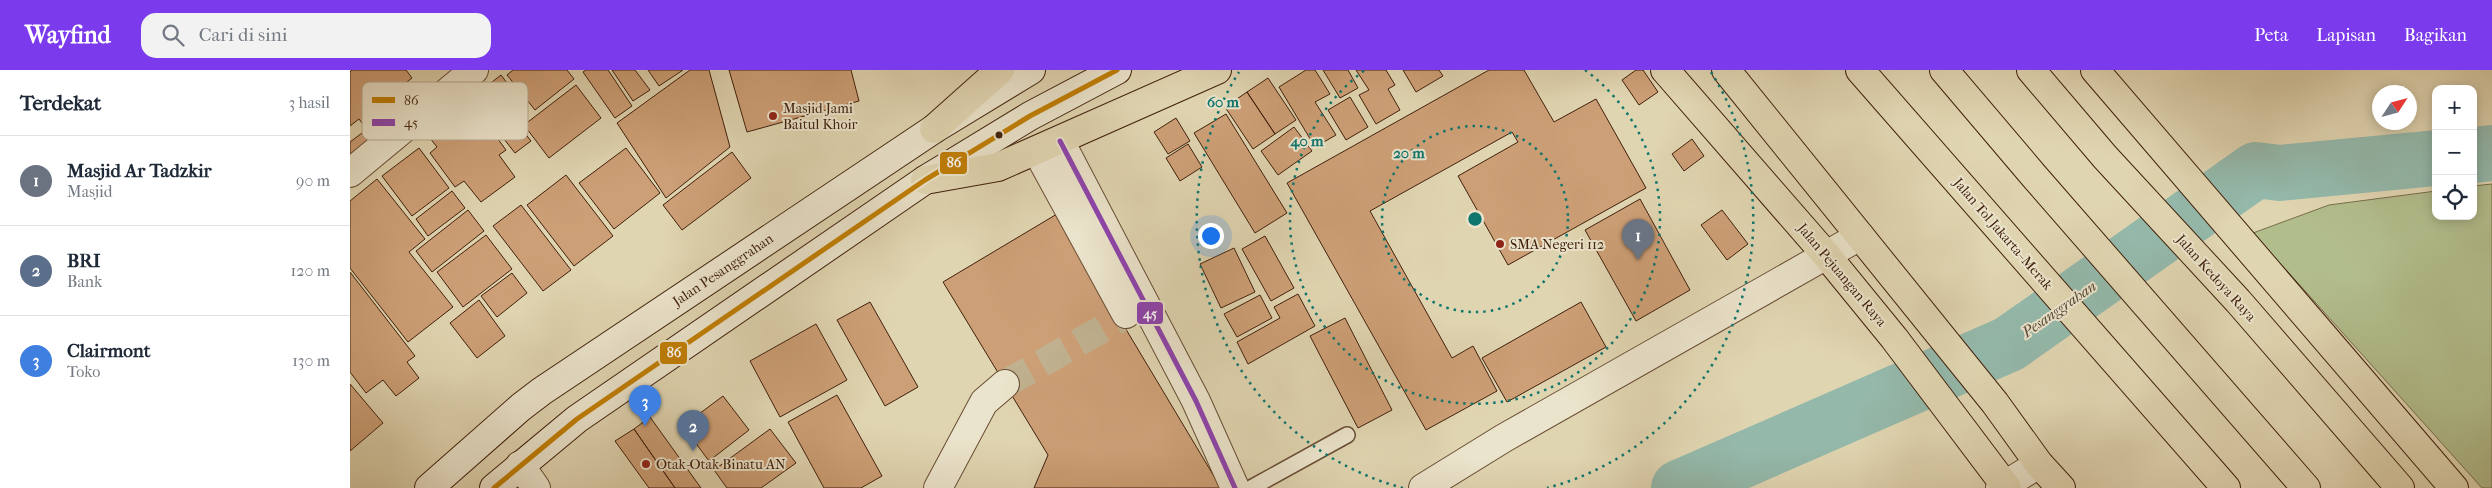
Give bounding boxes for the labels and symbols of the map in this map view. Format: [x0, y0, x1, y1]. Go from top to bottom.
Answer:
legend [362, 82, 528, 140]
north arrow [2372, 85, 2417, 130]
text: 86 [404, 92, 419, 109]
text: 60 m [1207, 93, 1240, 111]
place label: Masjid Jami Baitul Khoir [783, 100, 858, 133]
marker: Masjid Jami Baitul Khoir [767, 110, 779, 122]
text: 45 [404, 114, 418, 131]
unlabelled marker [994, 130, 1004, 140]
text: 40 m [1290, 132, 1324, 150]
text: 20 m [1393, 144, 1425, 162]
line badge: 86 [939, 151, 968, 175]
text: 86 [947, 154, 962, 171]
street label: Jalan Tol Jakarta–Merak [1949, 174, 2057, 294]
centre of rings [1466, 210, 1484, 228]
pin: 1 [1622, 219, 1654, 260]
street label: Jalan Pejuangan Raya [1793, 219, 1890, 330]
your location [1198, 223, 1224, 249]
street label: Jalan Pesanggrahan [669, 230, 777, 311]
street label: Jalan Kedoya Raya [2172, 230, 2260, 325]
place label: SMA Negeri 112 [1510, 236, 1604, 253]
marker: SMA Negeri 112 [1494, 238, 1506, 250]
water label: Pesanggrahan [2018, 277, 2100, 342]
line badge: 45 [1136, 301, 1164, 325]
text: 45 [1142, 305, 1157, 322]
line badge: 86 [659, 341, 688, 365]
text: 86 [667, 344, 682, 361]
pin: 3 [629, 385, 661, 426]
pin: 2 [677, 410, 709, 451]
place label: Otak-Otak Binatu AN [656, 456, 786, 473]
marker: Otak-Otak Binatu AN [640, 458, 652, 470]

